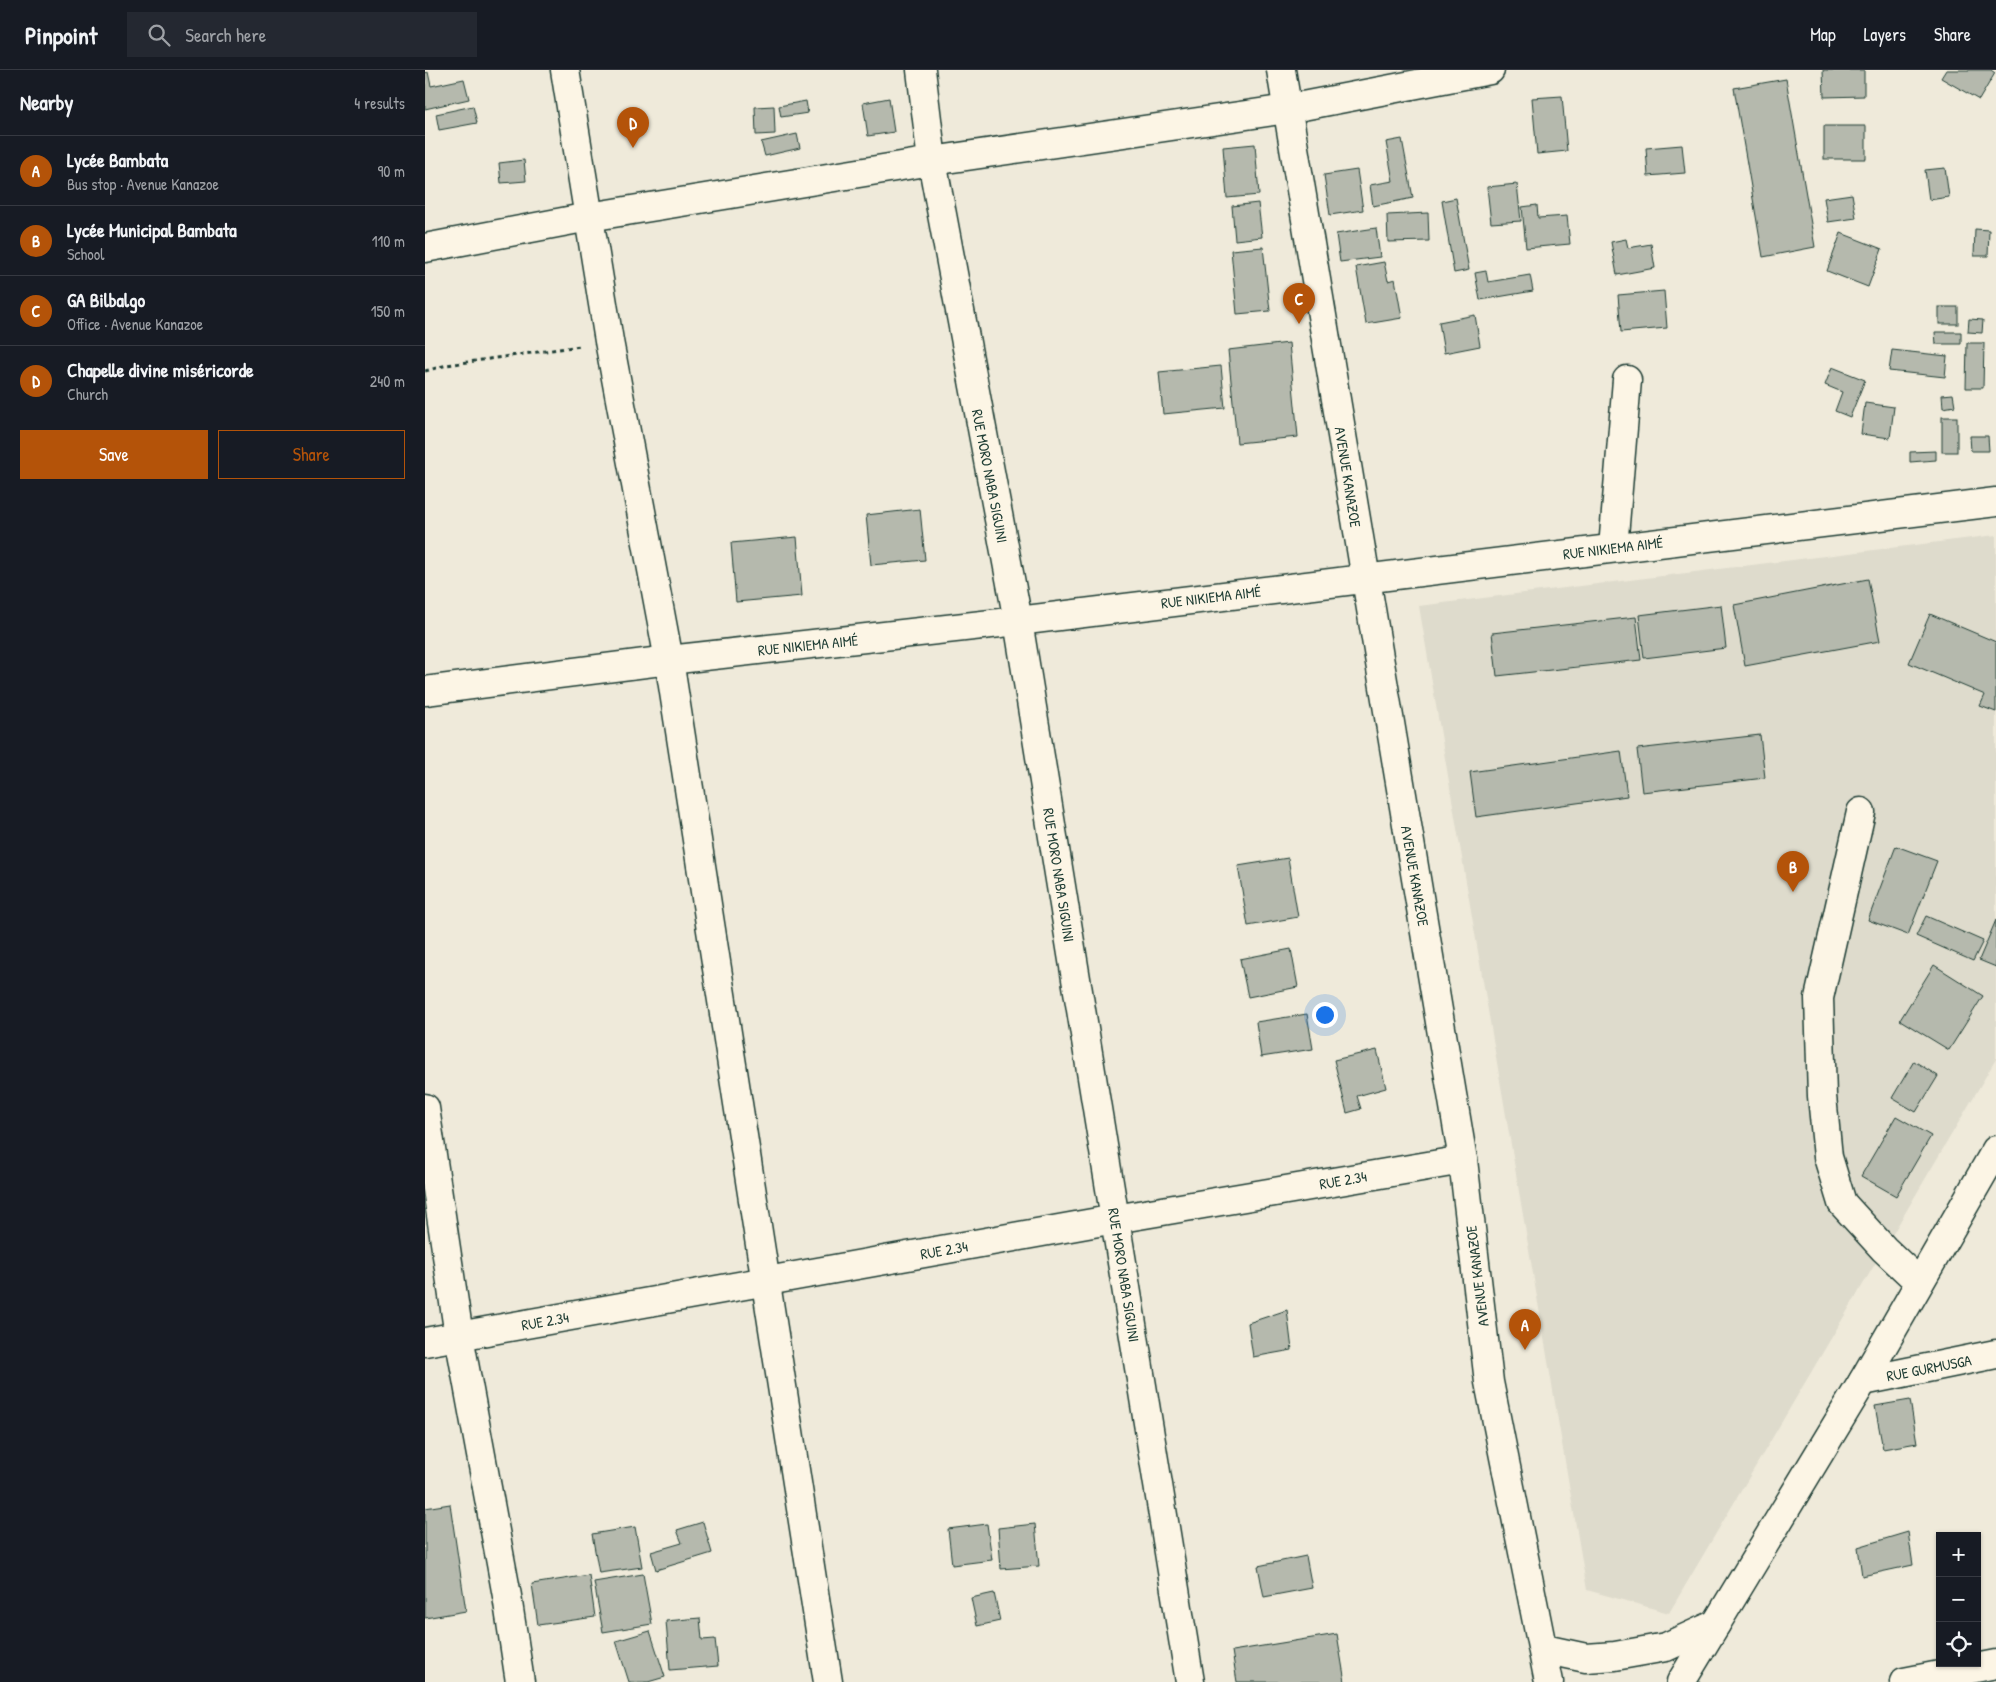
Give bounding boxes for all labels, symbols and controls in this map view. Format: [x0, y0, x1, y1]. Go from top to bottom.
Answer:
search box [127, 12, 477, 57]
text: Pinpoint [25, 19, 97, 51]
icon: search [145, 21, 173, 49]
text: Search here [185, 22, 266, 48]
text: Map [1810, 22, 1836, 47]
text: Layers [1864, 22, 1906, 47]
text: Share [1934, 22, 1971, 47]
text: Nearby [20, 88, 73, 117]
text: 4 results [354, 92, 405, 114]
pin: D [617, 107, 649, 148]
text: Lycée Bambata [67, 147, 168, 173]
text: A [32, 160, 40, 182]
text: 90 m [377, 160, 405, 182]
text: Bus stop · Avenue Kanazoe [67, 173, 219, 195]
text: Lycée Municipal Bambata [67, 217, 237, 243]
text: B [32, 230, 40, 252]
text: 110 m [372, 230, 405, 252]
text: School [67, 243, 104, 265]
pin: C [1283, 283, 1315, 324]
text: GA Bilbalgo [67, 287, 145, 313]
text: C [32, 300, 40, 322]
text: 150 m [371, 300, 405, 322]
text: Office · Avenue Kanazoe [67, 313, 203, 335]
text: Chapelle divine miséricorde [67, 357, 254, 383]
text: D [32, 370, 40, 392]
text: 240 m [370, 370, 405, 392]
text: Church [67, 383, 108, 405]
street label: RUE MORO NABA SIGUINI [967, 407, 1013, 545]
street label: AVENUE KANAZOE [1330, 425, 1366, 529]
button: Save [20, 430, 208, 479]
button: Share [218, 430, 405, 479]
street label: RUE NIKIEMA AIMÉ [1562, 531, 1665, 565]
street label: RUE NIKIEMA AIMÉ [1160, 580, 1263, 614]
street label: RUE NIKIEMA AIMÉ [757, 629, 860, 661]
street label: RUE MORO NABA SIGUINI [1038, 806, 1080, 944]
street label: AVENUE KANAZOE [1396, 824, 1434, 928]
pin: B [1777, 851, 1809, 892]
your location [1312, 1002, 1338, 1028]
street label: RUE 2.34 [1318, 1165, 1369, 1194]
street label: RUE MORO NABA SIGUINI [1103, 1206, 1145, 1344]
street label: AVENUE KANAZOE [1460, 1224, 1494, 1328]
street label: RUE 2.34 [919, 1235, 970, 1264]
street label: RUE 2.34 [520, 1306, 571, 1335]
pin: A [1509, 1309, 1541, 1350]
street label: RUE GURMUSGA [1885, 1349, 1974, 1387]
map controls [1936, 1532, 1981, 1667]
button: + [1936, 1532, 1981, 1577]
button: − [1936, 1577, 1981, 1622]
button: locate [1936, 1622, 1981, 1667]

